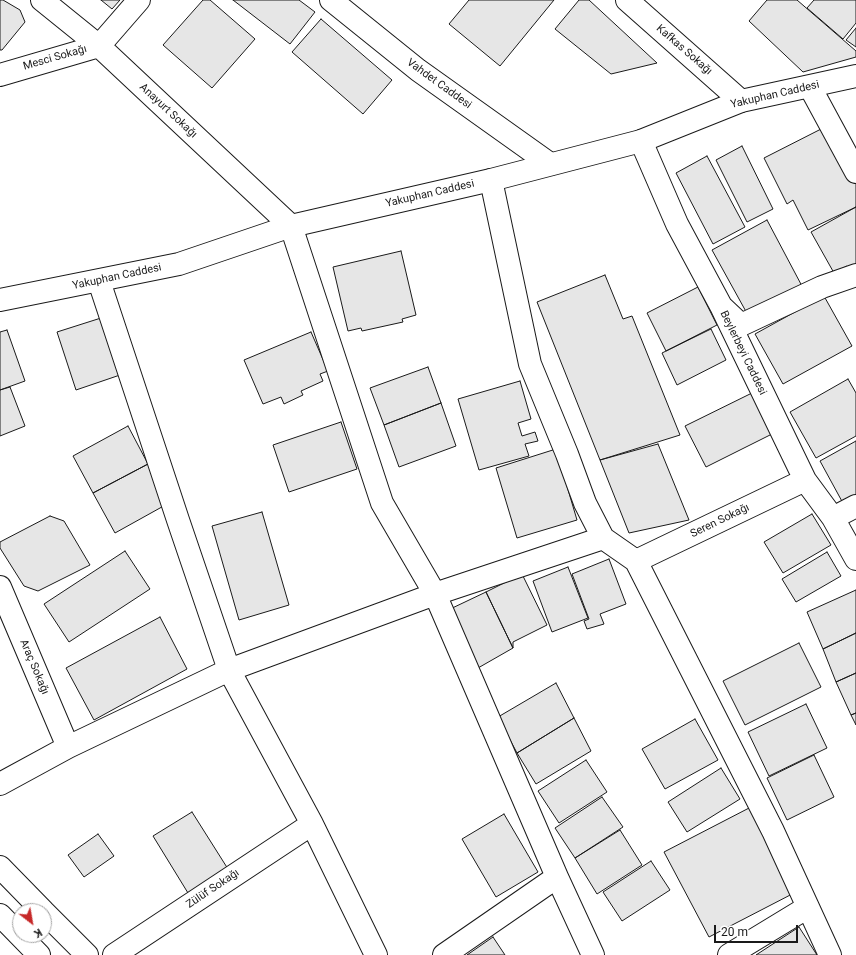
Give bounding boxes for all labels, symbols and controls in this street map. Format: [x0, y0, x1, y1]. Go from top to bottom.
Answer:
street label: Kafkas Sokağı [653, 22, 715, 78]
street label: Mesci Sokağı [22, 43, 88, 73]
street label: Vahdet Caddesi [404, 56, 474, 112]
street label: Yakuphan Caddesi [729, 78, 821, 112]
street label: Anayurt Sokağı [136, 81, 200, 141]
street label: Yakuphan Caddesi [384, 177, 476, 211]
street label: Yakuphan Caddesi [71, 261, 163, 293]
street label: Beylerbeyi Caddesi [717, 309, 769, 397]
street label: Seren Sokağı [688, 501, 752, 541]
street label: Araç Sokağı [17, 638, 51, 696]
street label: Zülüf Sokağı [184, 866, 242, 912]
north arrow [12, 903, 52, 943]
scale bar [716, 917, 800, 943]
text: K [32, 925, 44, 940]
text: 20 m [721, 925, 748, 939]

